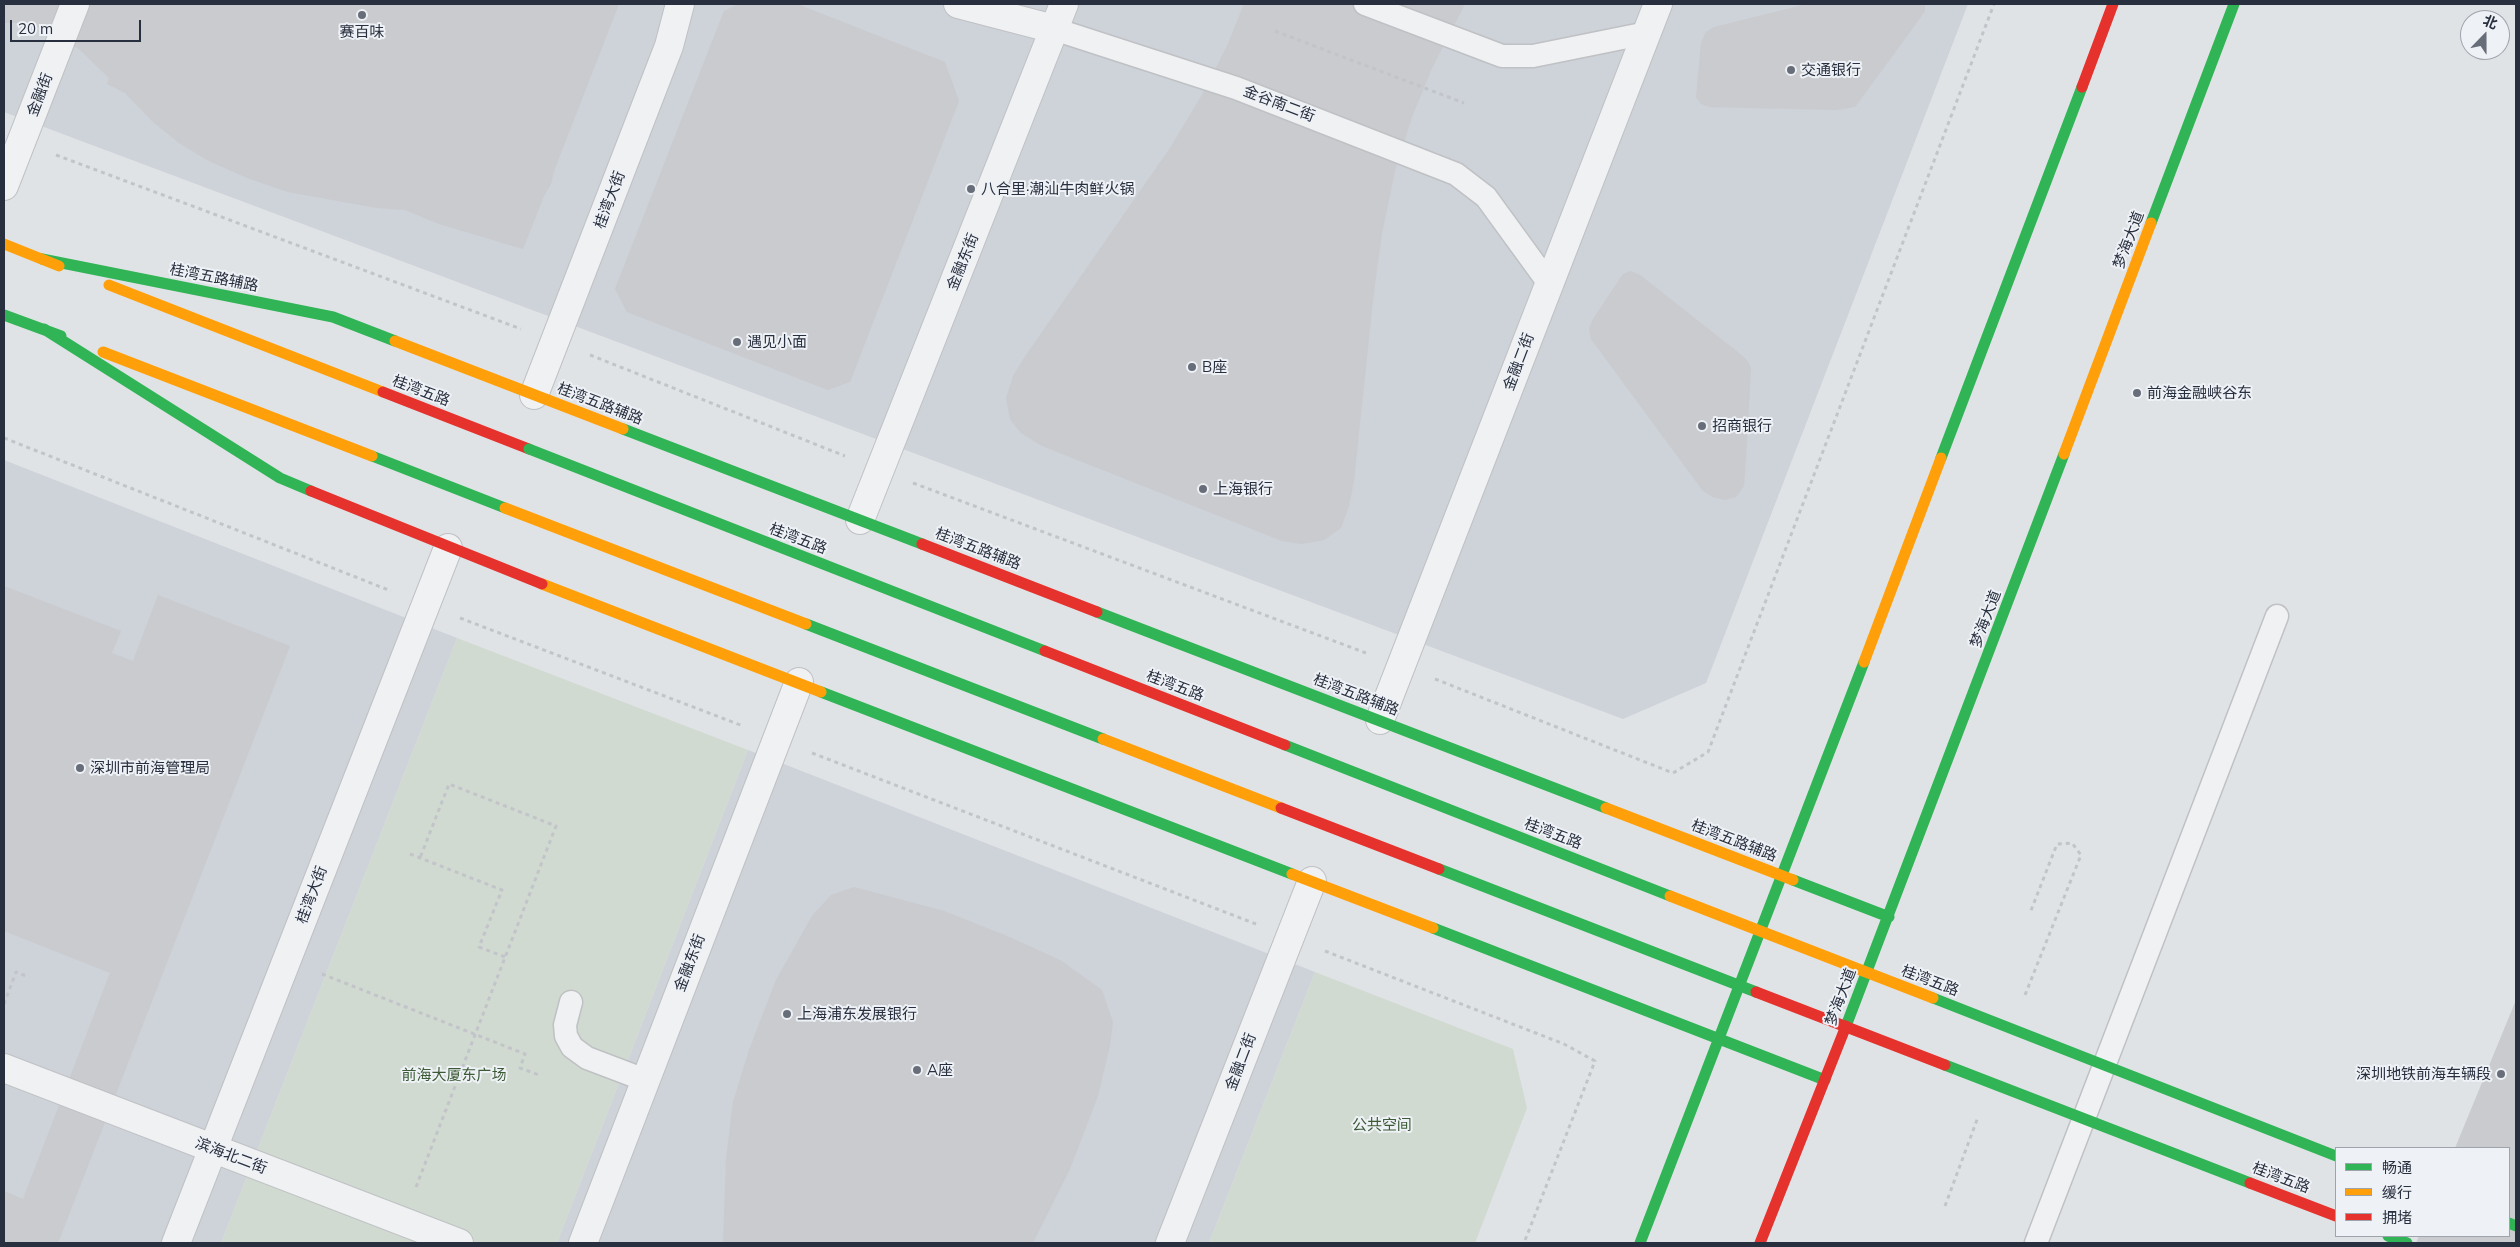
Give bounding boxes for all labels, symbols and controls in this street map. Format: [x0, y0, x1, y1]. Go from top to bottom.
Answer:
marker: 赛百味 [356, 9, 368, 21]
scale bar [12, 10, 144, 42]
north arrow [2460, 10, 2510, 60]
text: 北 [2480, 11, 2500, 33]
text: 20 m [18, 19, 53, 38]
place label: 赛百味 [340, 23, 384, 41]
place label: 交通银行 [1801, 61, 1861, 79]
marker: 交通银行 [1785, 64, 1797, 76]
street label: 金融街 [24, 71, 56, 119]
street label: 金谷南二街 [1241, 82, 1317, 126]
street label: 桂湾大街 [591, 169, 629, 231]
place label: 八合里·潮汕牛肉鲜火锅 [981, 180, 1134, 198]
marker: 八合里·潮汕牛肉鲜火锅 [965, 183, 977, 195]
street label: 梦海大道 [2110, 209, 2148, 271]
street label: 金融东街 [943, 231, 983, 293]
street label: 桂湾五路辅路 [168, 261, 260, 295]
street label: 金融二街 [1500, 331, 1538, 393]
place label: 遇见小面 [747, 333, 807, 351]
marker: 遇见小面 [731, 336, 743, 348]
place label: B座 [1202, 358, 1227, 376]
marker: B座 [1186, 361, 1198, 373]
street label: 桂湾五路 [390, 372, 452, 410]
street label: 桂湾五路辅路 [555, 379, 645, 429]
place label: 前海金融峡谷东 [2147, 384, 2252, 402]
marker: 前海金融峡谷东 [2131, 387, 2143, 399]
place label: 招商银行 [1712, 417, 1772, 435]
marker: 招商银行 [1696, 420, 1708, 432]
place label: 上海银行 [1213, 480, 1273, 498]
marker: 上海银行 [1197, 483, 1209, 495]
street label: 桂湾五路 [767, 520, 829, 558]
street label: 桂湾五路辅路 [933, 524, 1023, 574]
street label: 梦海大道 [1967, 588, 2005, 650]
street label: 桂湾五路 [1144, 667, 1206, 705]
street label: 桂湾五路辅路 [1311, 670, 1401, 720]
place label: 深圳市前海管理局 [90, 759, 210, 777]
marker: 深圳市前海管理局 [74, 762, 86, 774]
street label: 桂湾五路 [1522, 815, 1584, 853]
street label: 桂湾五路辅路 [1689, 816, 1779, 866]
street label: 桂湾大街 [293, 864, 331, 926]
street label: 金融东街 [671, 932, 709, 994]
street label: 桂湾五路 [1899, 962, 1961, 1000]
street label: 梦海大道 [1822, 966, 1860, 1028]
place label: 上海浦东发展银行 [797, 1005, 917, 1023]
marker: 上海浦东发展银行 [781, 1008, 793, 1020]
street label: 金融二街 [1222, 1031, 1260, 1093]
place label: A座 [927, 1061, 953, 1079]
marker: A座 [911, 1064, 923, 1076]
place label: 深圳地铁前海车辆段 [2356, 1065, 2491, 1083]
park label: 前海大厦东广场 [402, 1066, 506, 1084]
marker: 深圳地铁前海车辆段 [2495, 1068, 2507, 1080]
park label: 公共空间 [1352, 1116, 1412, 1134]
street label: 滨海北二街 [193, 1134, 269, 1178]
legend [2335, 1147, 2510, 1237]
text: 畅通 [2382, 1158, 2412, 1177]
street label: 桂湾五路 [2250, 1159, 2312, 1197]
text: 缓行 [2382, 1183, 2412, 1202]
text: 拥堵 [2382, 1208, 2412, 1227]

